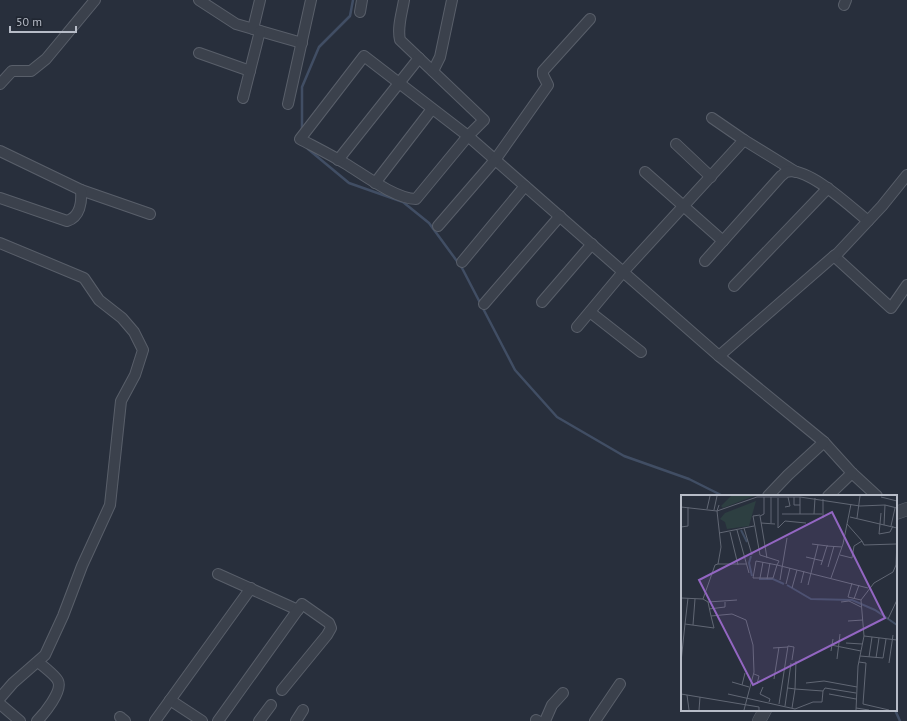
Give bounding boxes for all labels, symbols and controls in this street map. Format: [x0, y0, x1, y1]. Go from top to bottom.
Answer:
scale bar [10, 8, 76, 34]
text: 50 m [16, 14, 42, 29]
inset map [681, 495, 897, 711]

